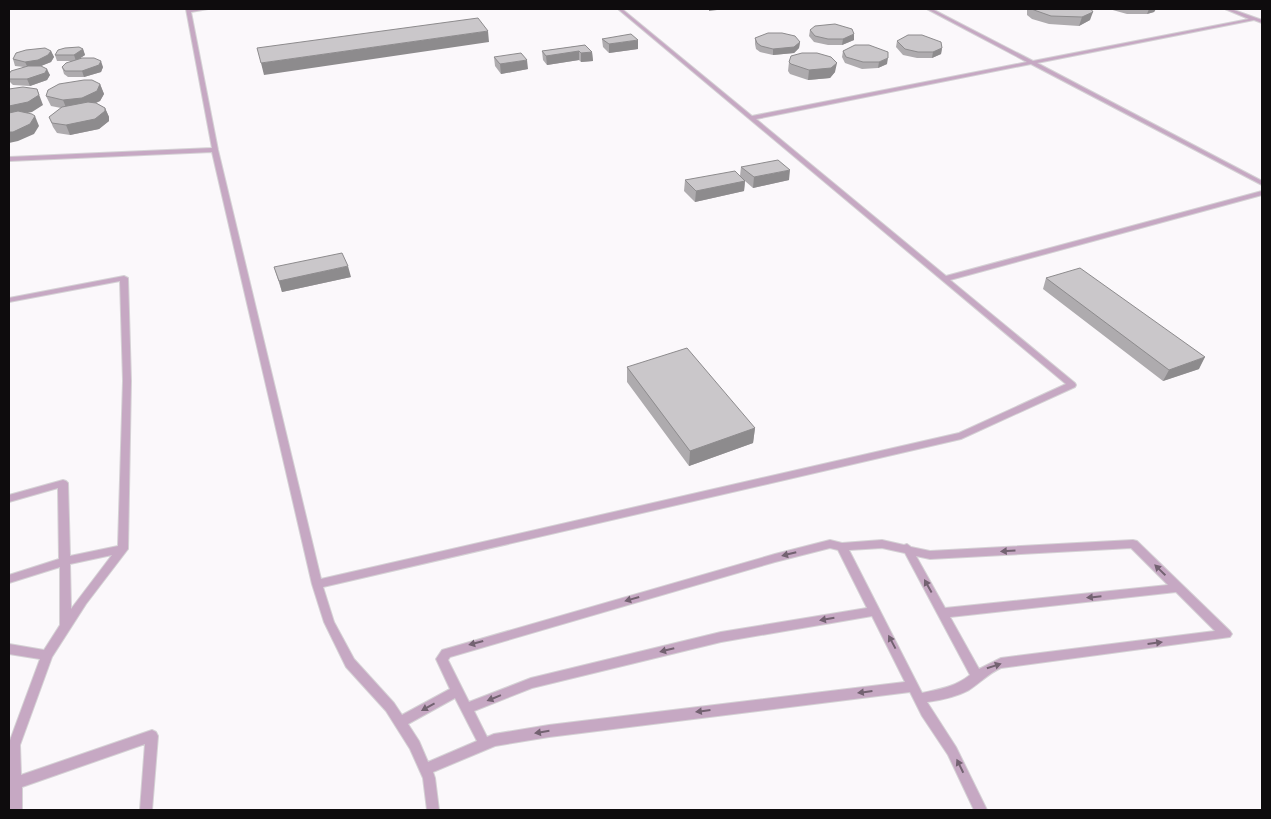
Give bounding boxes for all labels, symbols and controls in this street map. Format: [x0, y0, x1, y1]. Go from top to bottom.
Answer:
one-way arrow [1000, 548, 1016, 556]
one-way arrow [781, 550, 796, 558]
one-way arrow [1154, 565, 1166, 577]
one-way arrow [924, 579, 932, 594]
one-way arrow [1086, 593, 1102, 601]
one-way arrow [625, 596, 640, 604]
one-way arrow [818, 615, 834, 623]
one-way arrow [887, 635, 896, 649]
one-way arrow [1147, 639, 1163, 647]
one-way arrow [468, 640, 483, 648]
one-way arrow [660, 646, 675, 654]
one-way arrow [987, 662, 1002, 669]
one-way arrow [856, 688, 872, 696]
one-way arrow [487, 694, 501, 702]
one-way arrow [422, 702, 435, 711]
one-way arrow [695, 707, 711, 715]
one-way arrow [534, 728, 550, 736]
one-way arrow [956, 759, 964, 774]

